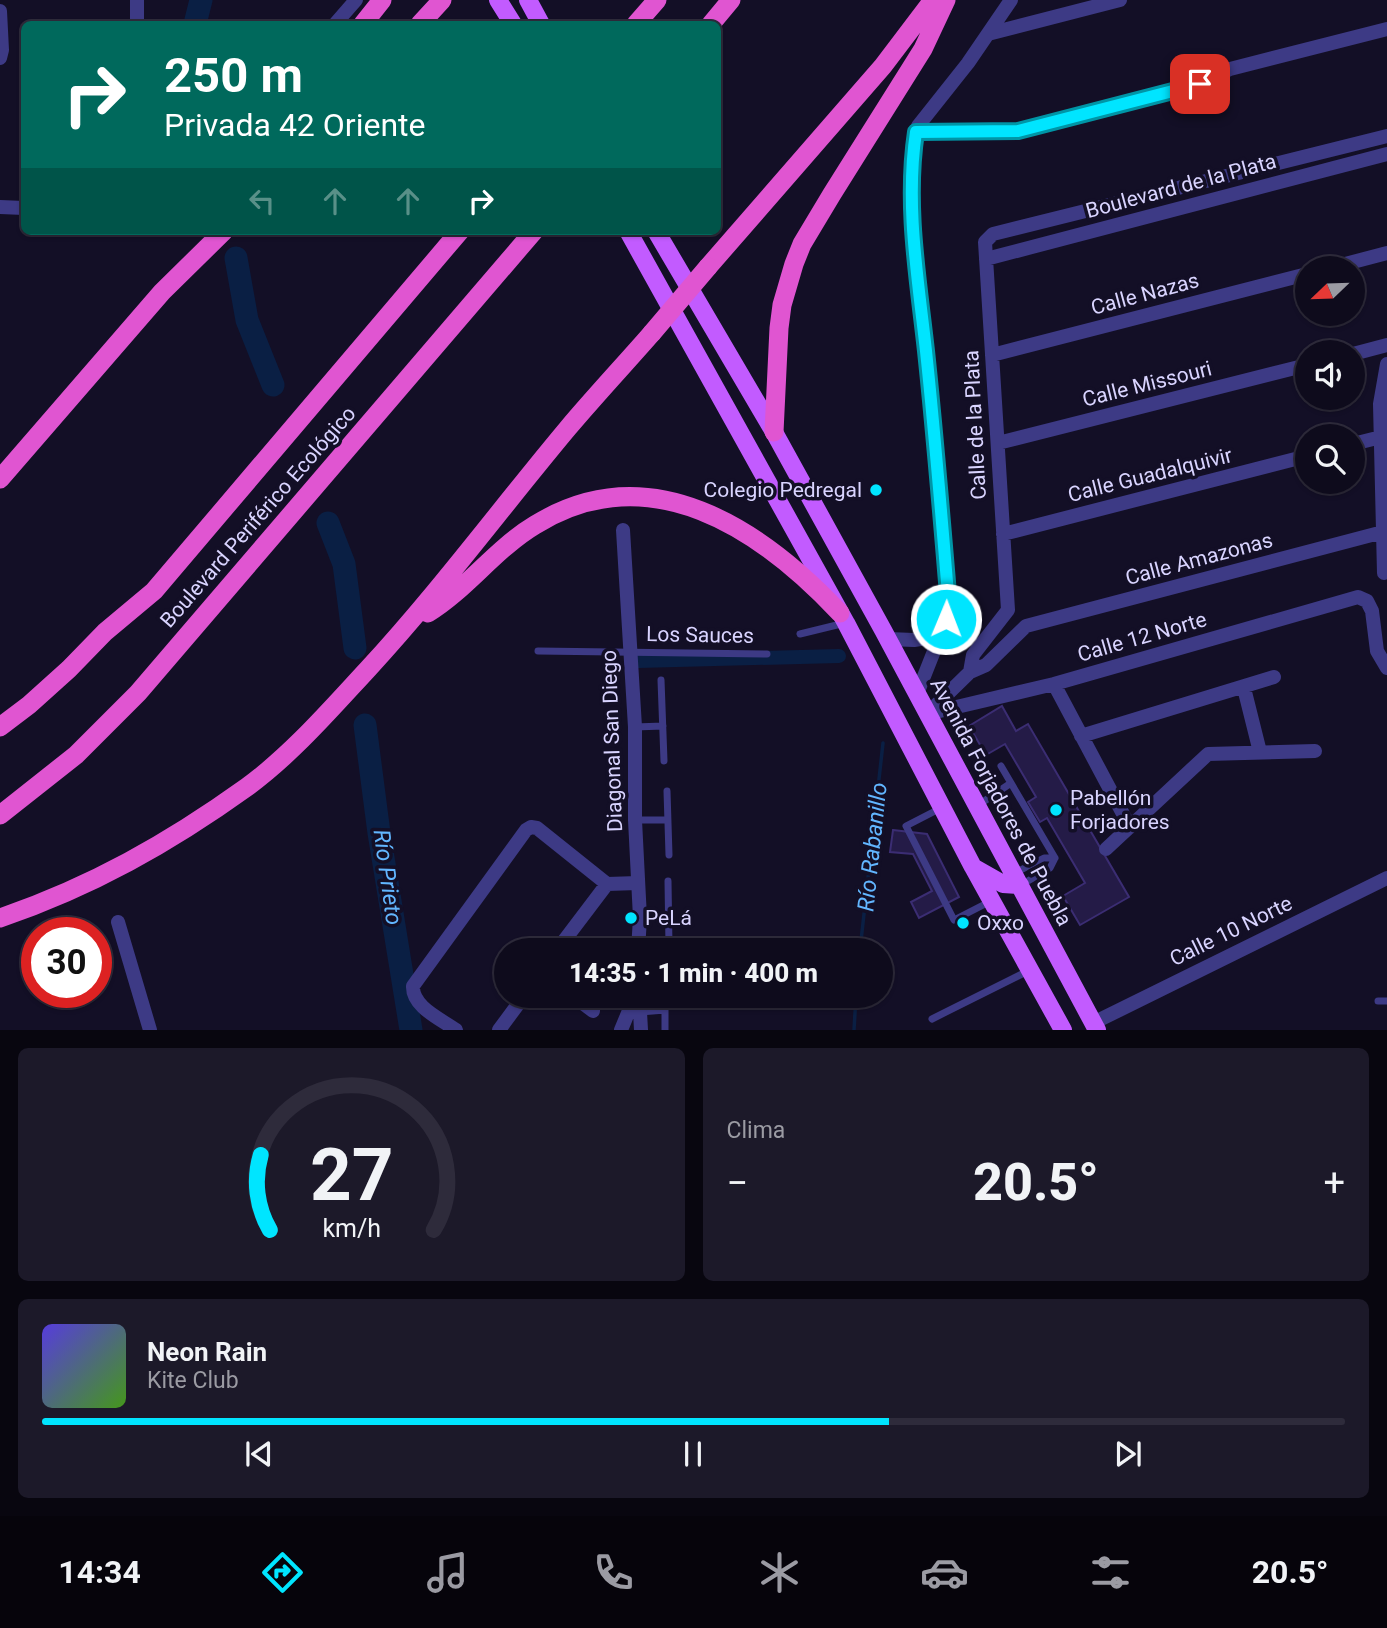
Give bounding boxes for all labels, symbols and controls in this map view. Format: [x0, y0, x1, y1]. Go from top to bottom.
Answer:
text: 250 m [164, 47, 303, 104]
icon: right [49, 49, 140, 140]
pin [1170, 54, 1230, 114]
icon: arrive [1181, 65, 1219, 103]
text: Privada 42 Oriente [164, 106, 426, 144]
street label: Boulevard de la Plata [1083, 149, 1279, 223]
icon: left [243, 182, 281, 220]
icon: ahead [316, 182, 354, 220]
icon: ahead [389, 182, 427, 220]
icon: right [462, 182, 500, 220]
north arrow [1295, 256, 1365, 326]
map controls [1295, 256, 1365, 494]
street label: Calle Nazas [1088, 268, 1202, 320]
button: sound [1295, 340, 1365, 410]
street label: Calle de la Plata [959, 350, 991, 500]
street label: Calle Missouri [1080, 356, 1214, 412]
street label: Boulevard Periférico Ecológico [155, 402, 361, 632]
button: search [1295, 424, 1365, 494]
street label: Calle Guadalquivir [1065, 443, 1235, 507]
place label: Colegio Pedregal [704, 478, 862, 502]
marker: Colegio Pedregal [868, 482, 884, 498]
street label: Calle Amazonas [1123, 528, 1275, 590]
position arrow [909, 582, 983, 656]
street label: Calle 12 Norte [1075, 607, 1209, 667]
street label: Los Sauces [646, 622, 754, 648]
street label: Diagonal San Diego [597, 650, 627, 832]
street label: Avenida Forjadores de Puebla [925, 674, 1077, 930]
water label: Río Rabanillo [852, 781, 893, 913]
place label: Pabellón Forjadores [1070, 786, 1170, 834]
marker: Pabellón Forjadores [1048, 802, 1064, 818]
water label: Río Prieto [367, 827, 408, 927]
street label: Calle 10 Norte [1166, 891, 1296, 971]
place label: PeLá [645, 906, 692, 930]
marker: PeLá [623, 910, 639, 926]
place label: Oxxo [977, 911, 1024, 935]
marker: Oxxo [955, 915, 971, 931]
speed limit sign: 30 [21, 917, 112, 1008]
text: 14:35 · 1 min · 400 m [569, 958, 818, 988]
text: Clima [727, 1117, 785, 1144]
text: 27 [309, 1133, 393, 1219]
text: 20.5° [973, 1152, 1099, 1213]
text: − [727, 1161, 748, 1205]
text: + [1323, 1161, 1345, 1205]
text: km/h [322, 1214, 381, 1243]
text: Neon Rain [147, 1337, 267, 1367]
text: Kite Club [147, 1367, 239, 1394]
icon: previous [240, 1435, 278, 1473]
icon: pause [674, 1435, 712, 1473]
icon: next [1109, 1435, 1147, 1473]
icon: directions [258, 1548, 307, 1597]
icon: music [423, 1548, 472, 1597]
icon: phone [589, 1548, 638, 1597]
icon: climate [755, 1548, 804, 1597]
icon: car [920, 1548, 969, 1597]
icon: filters [1086, 1548, 1135, 1597]
text: 14:34 [58, 1553, 141, 1591]
text: 20.5° [1252, 1553, 1329, 1591]

